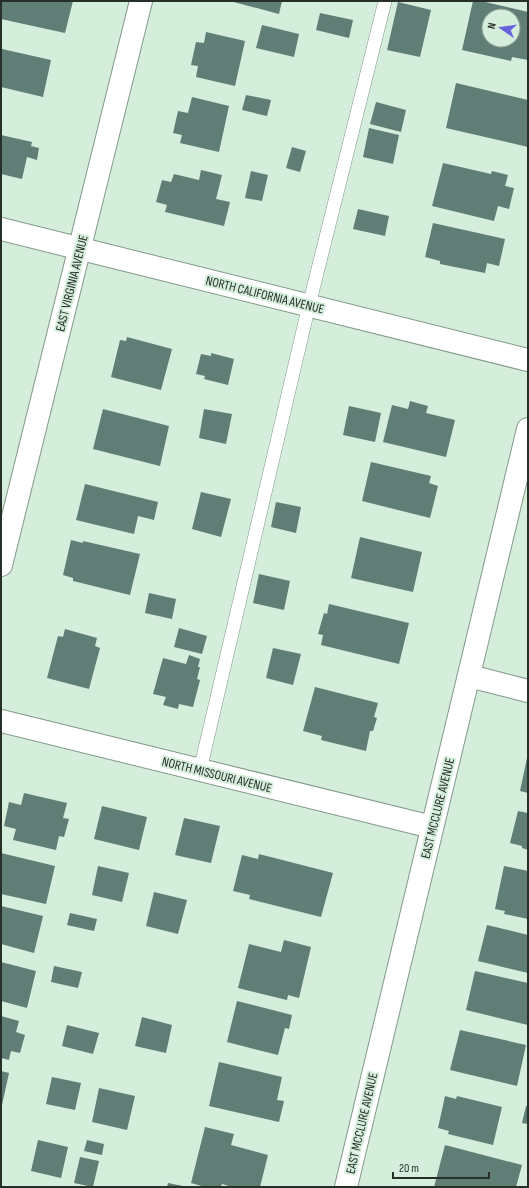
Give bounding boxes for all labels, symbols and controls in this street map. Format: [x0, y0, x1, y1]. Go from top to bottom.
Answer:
north arrow [481, 8, 521, 48]
text: N [485, 21, 499, 30]
street label: EAST VIRGINIA AVENUE [52, 233, 92, 333]
street label: NORTH CALIFORNIA AVENUE [204, 273, 325, 317]
street label: NORTH MISSOURI AVENUE [160, 754, 273, 796]
street label: EAST MCCLURE AVENUE [418, 756, 458, 860]
street label: EAST MCCLURE AVENUE [343, 1071, 381, 1175]
scale bar [393, 1154, 489, 1180]
text: 20 m [399, 1161, 419, 1176]

